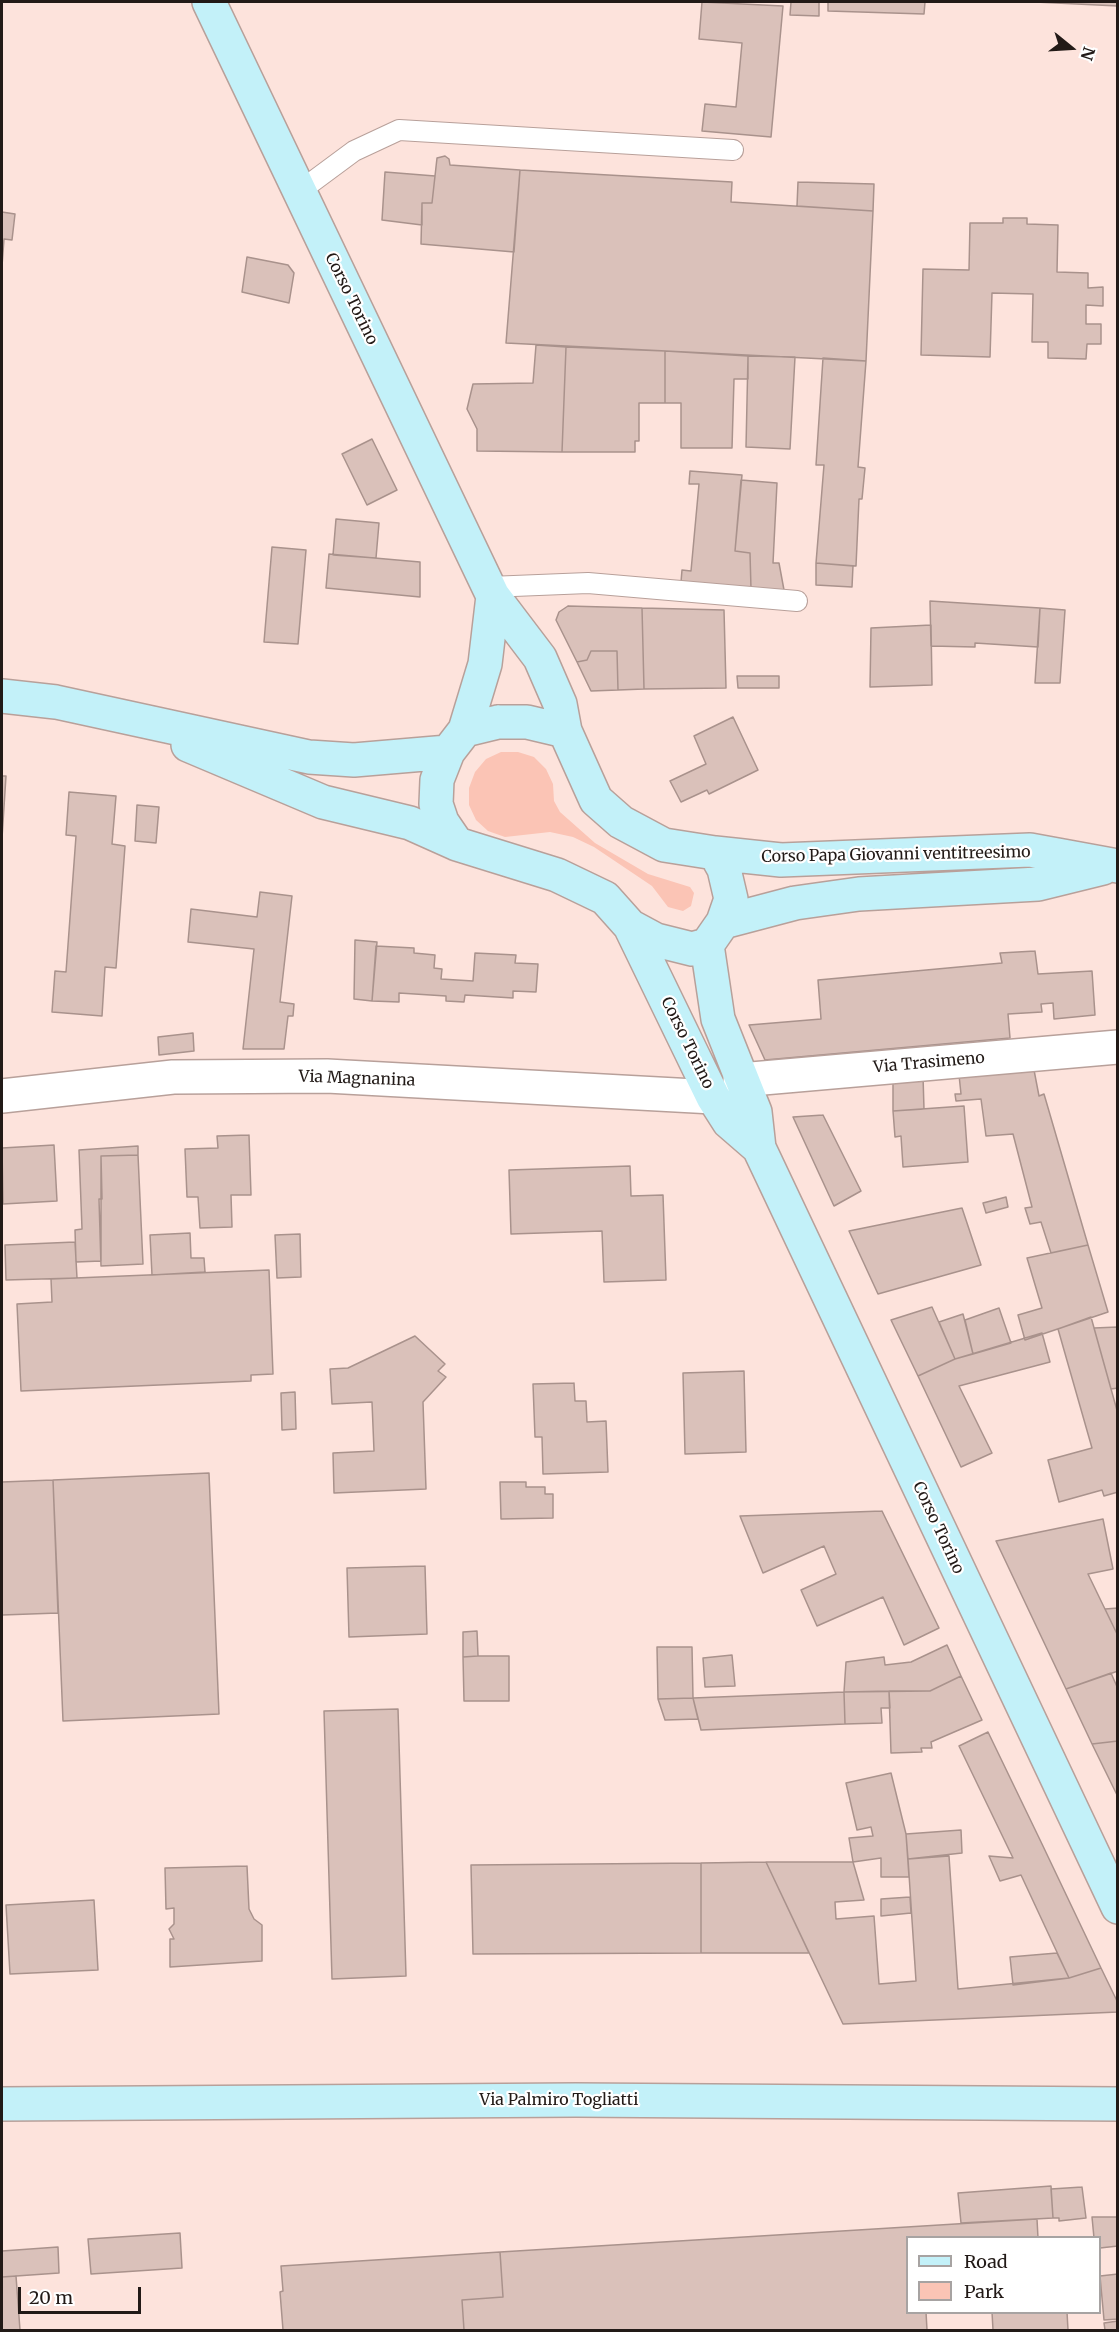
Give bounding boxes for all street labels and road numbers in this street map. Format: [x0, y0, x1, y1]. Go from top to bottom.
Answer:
street label: Corso Torino [321, 250, 381, 348]
street label: Corso Papa Giovanni ventitreesimo [761, 843, 1031, 867]
street label: Corso Torino [657, 994, 717, 1092]
street label: Via Trasimeno [872, 1049, 986, 1077]
street label: Via Magnanina [298, 1067, 416, 1091]
street label: Corso Torino [908, 1479, 968, 1577]
street label: Via Palmiro Togliatti [480, 2090, 638, 2110]

